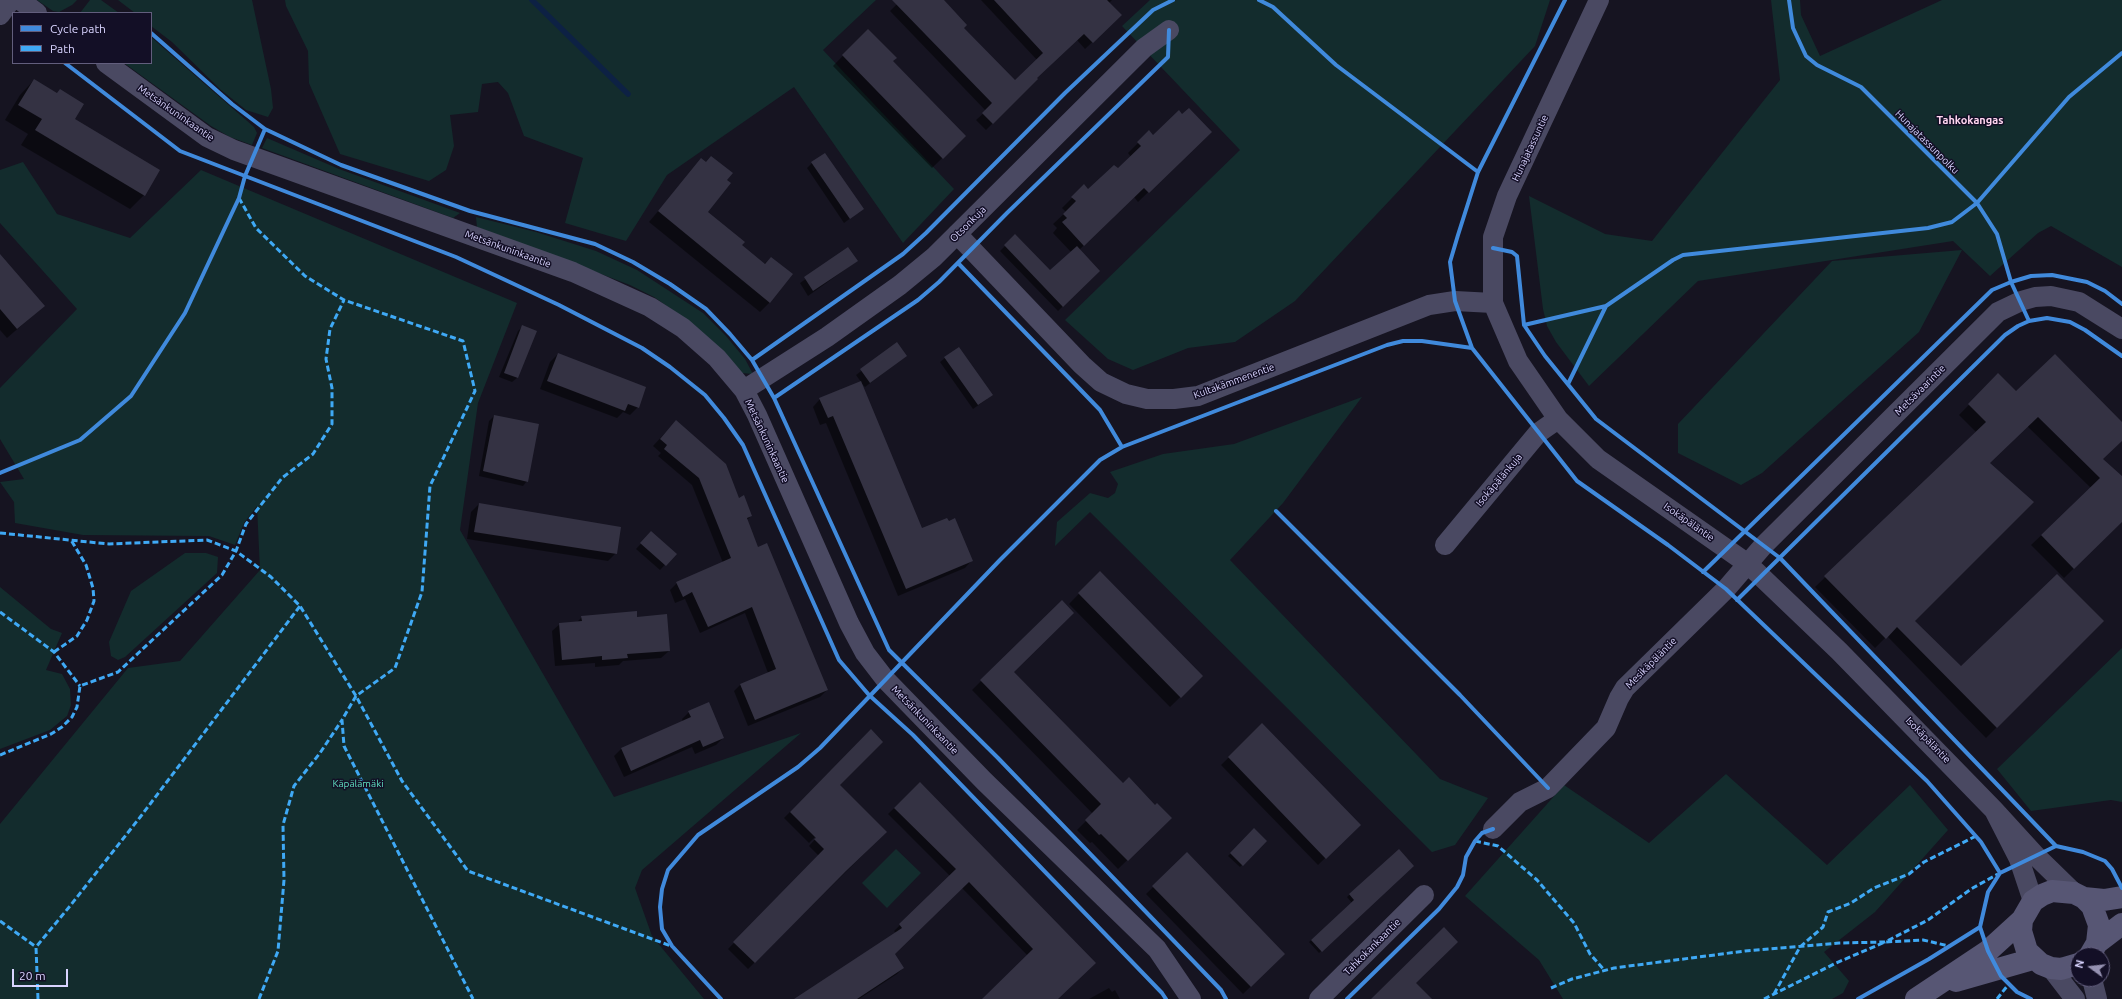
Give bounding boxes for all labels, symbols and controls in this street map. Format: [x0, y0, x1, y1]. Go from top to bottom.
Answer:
legend [12, 12, 152, 64]
text: Cycle path [50, 22, 106, 35]
text: Path [50, 42, 75, 55]
street label: Metsänkuninkaantie [135, 82, 217, 144]
street label: Hunajatassunpolku [1893, 108, 1961, 176]
street label: Hunajatassuntie [1509, 113, 1551, 183]
district label: Tahkokangas [1937, 113, 2003, 127]
street label: Otsonkuja [948, 204, 988, 244]
street label: Metsänkuninkaantie [463, 228, 553, 270]
street label: Kultakämmenentie [1192, 361, 1276, 401]
street label: Metsävaarintie [1892, 362, 1948, 418]
street label: Metsänkuninkaantie [742, 397, 792, 485]
street label: Isokäpälänkuja [1473, 451, 1525, 509]
street label: Isokäpäläntie [1661, 500, 1717, 544]
street label: Mesikäpäläntie [1623, 635, 1679, 691]
street label: Metsänkuninkaantie [889, 683, 961, 757]
street label: Isokäpäläntie [1903, 715, 1953, 765]
park label: Käpälämäki [332, 778, 384, 790]
street label: Tahkokankaantie [1341, 916, 1403, 978]
north arrow [2070, 947, 2110, 987]
text: N [2073, 959, 2086, 970]
scale bar [14, 961, 70, 987]
text: 20 m [19, 969, 46, 982]

